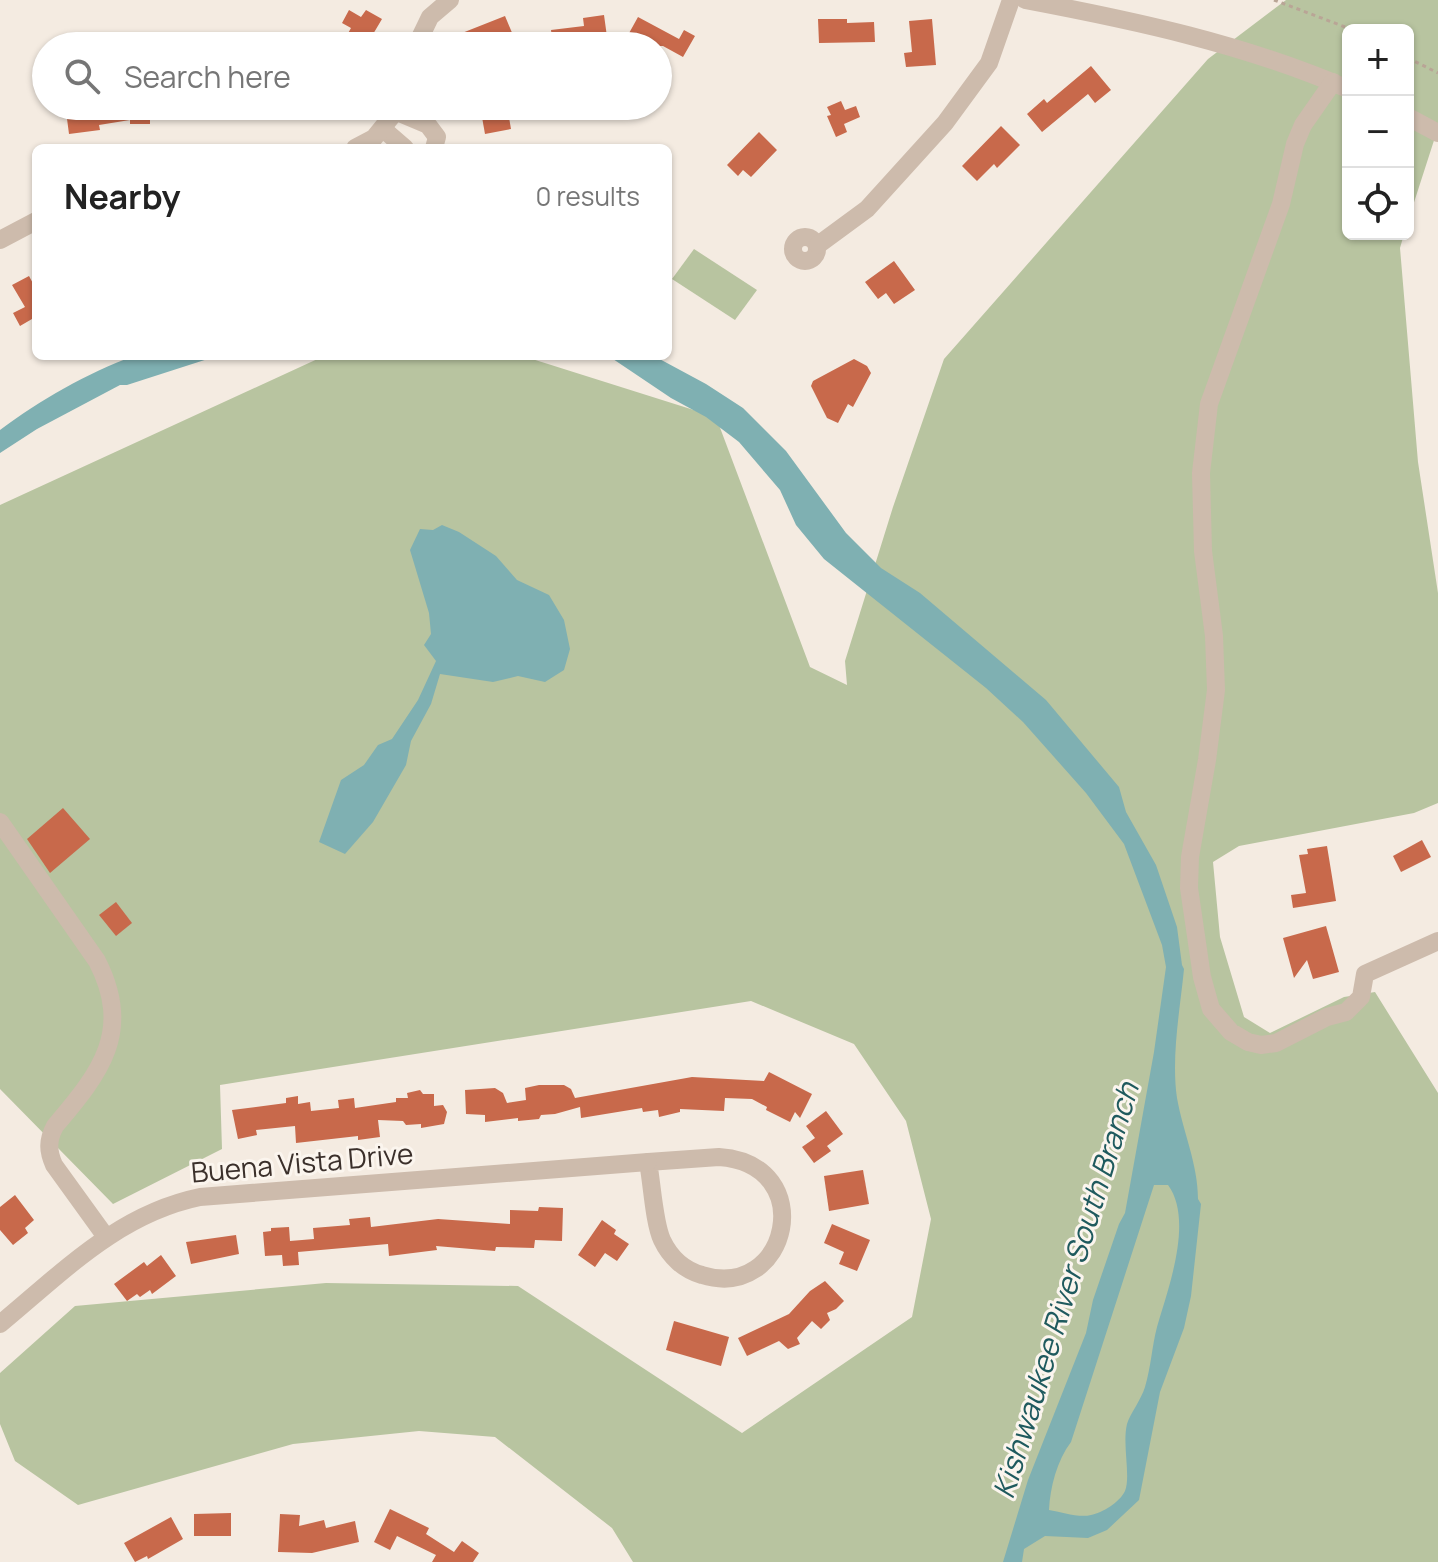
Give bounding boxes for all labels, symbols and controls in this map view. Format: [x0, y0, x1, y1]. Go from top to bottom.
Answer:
map controls [1342, 24, 1414, 240]
button: + [1342, 24, 1414, 96]
search box [32, 32, 672, 120]
icon: search [60, 54, 104, 98]
text: Search here [124, 56, 291, 97]
button: − [1342, 96, 1414, 168]
button: locate [1342, 168, 1414, 240]
text: Nearby [64, 173, 180, 219]
text: 0 results [535, 178, 640, 214]
water label: Kishwaukee River South Branch [982, 1076, 1148, 1503]
street label: Buena Vista Drive [189, 1133, 415, 1191]

